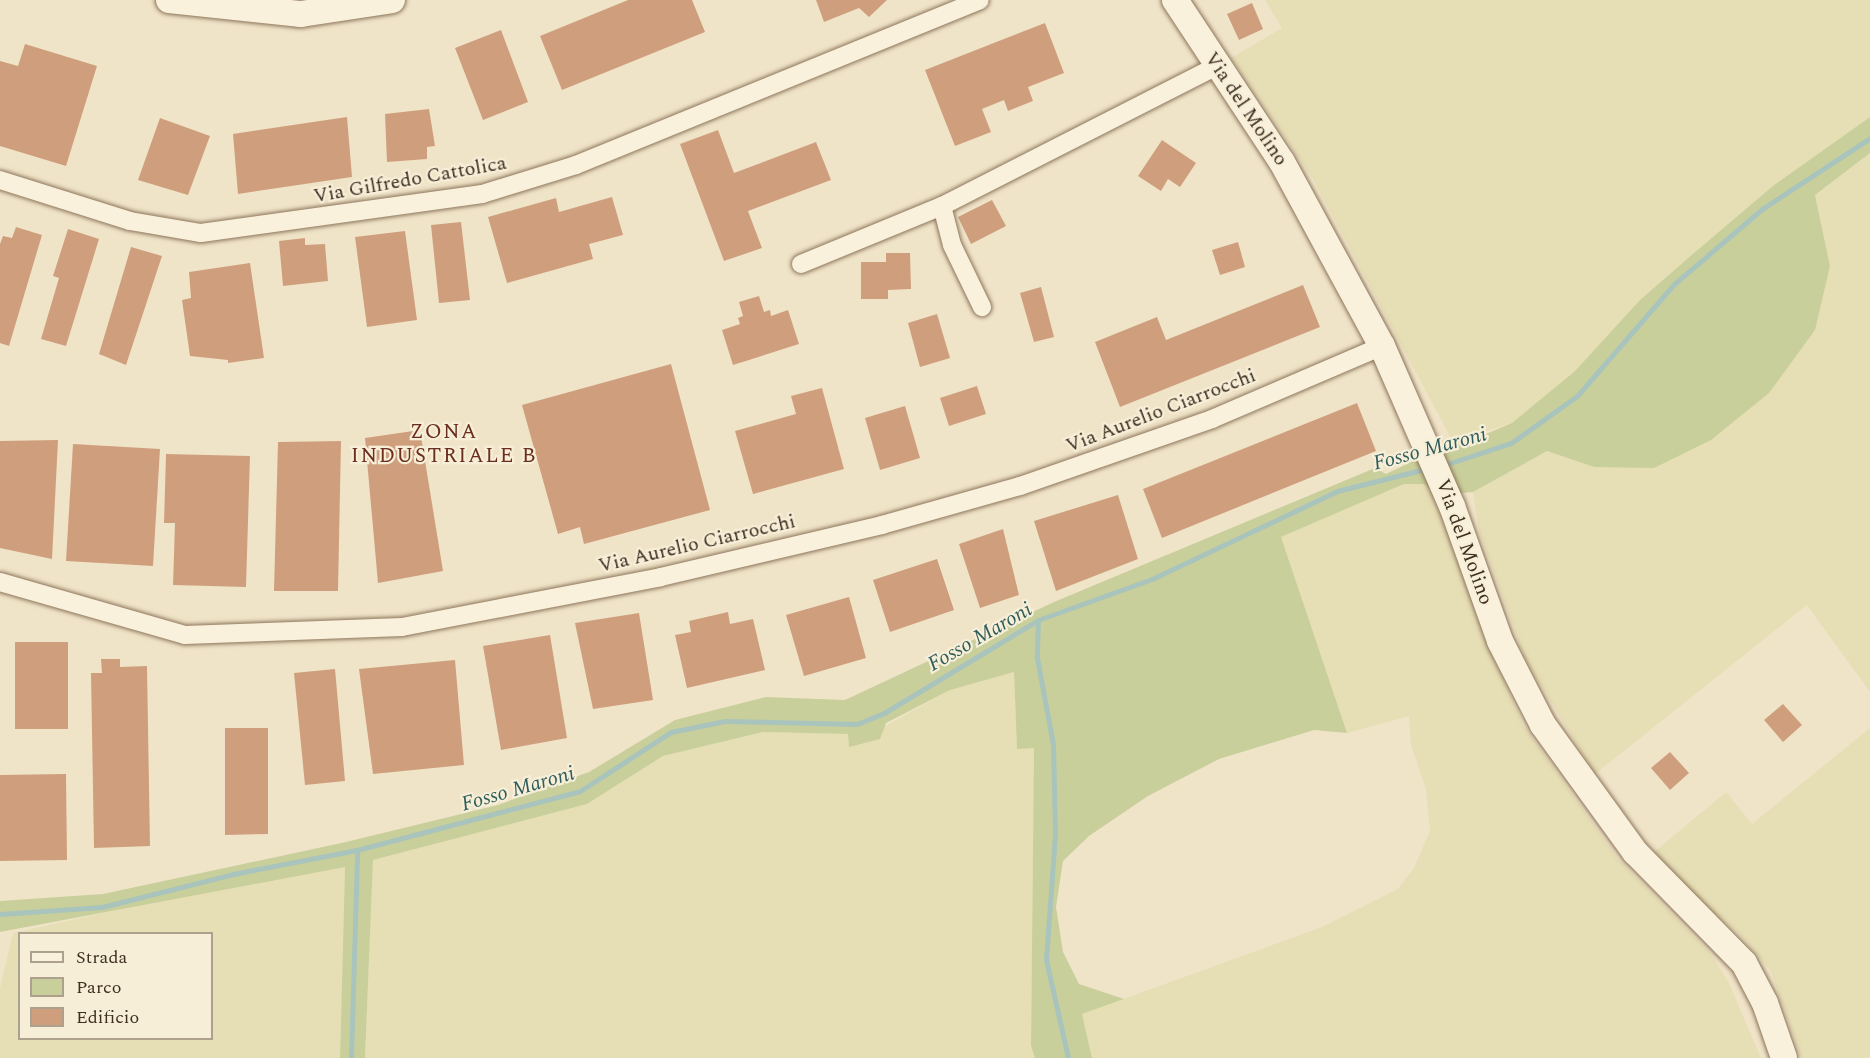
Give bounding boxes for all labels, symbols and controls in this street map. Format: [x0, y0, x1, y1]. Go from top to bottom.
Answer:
street label: Via del Molino [1199, 48, 1293, 170]
street label: Via Gilfredo Cattolica [312, 151, 508, 209]
street label: Via Aurelio Ciarrocchi [1063, 364, 1259, 458]
district label: ZONA INDUSTRIALE B [351, 419, 537, 469]
water label: Fosso Maroni [1370, 422, 1490, 476]
street label: Via del Molino [1430, 476, 1498, 608]
street label: Via Aurelio Ciarrocchi [596, 510, 798, 578]
water label: Fosso Maroni [923, 597, 1037, 677]
water label: Fosso Maroni [458, 761, 578, 817]
legend [18, 932, 213, 1040]
text: Strada [76, 944, 127, 971]
text: Parco [76, 974, 121, 1001]
text: Edificio [76, 1004, 139, 1031]

